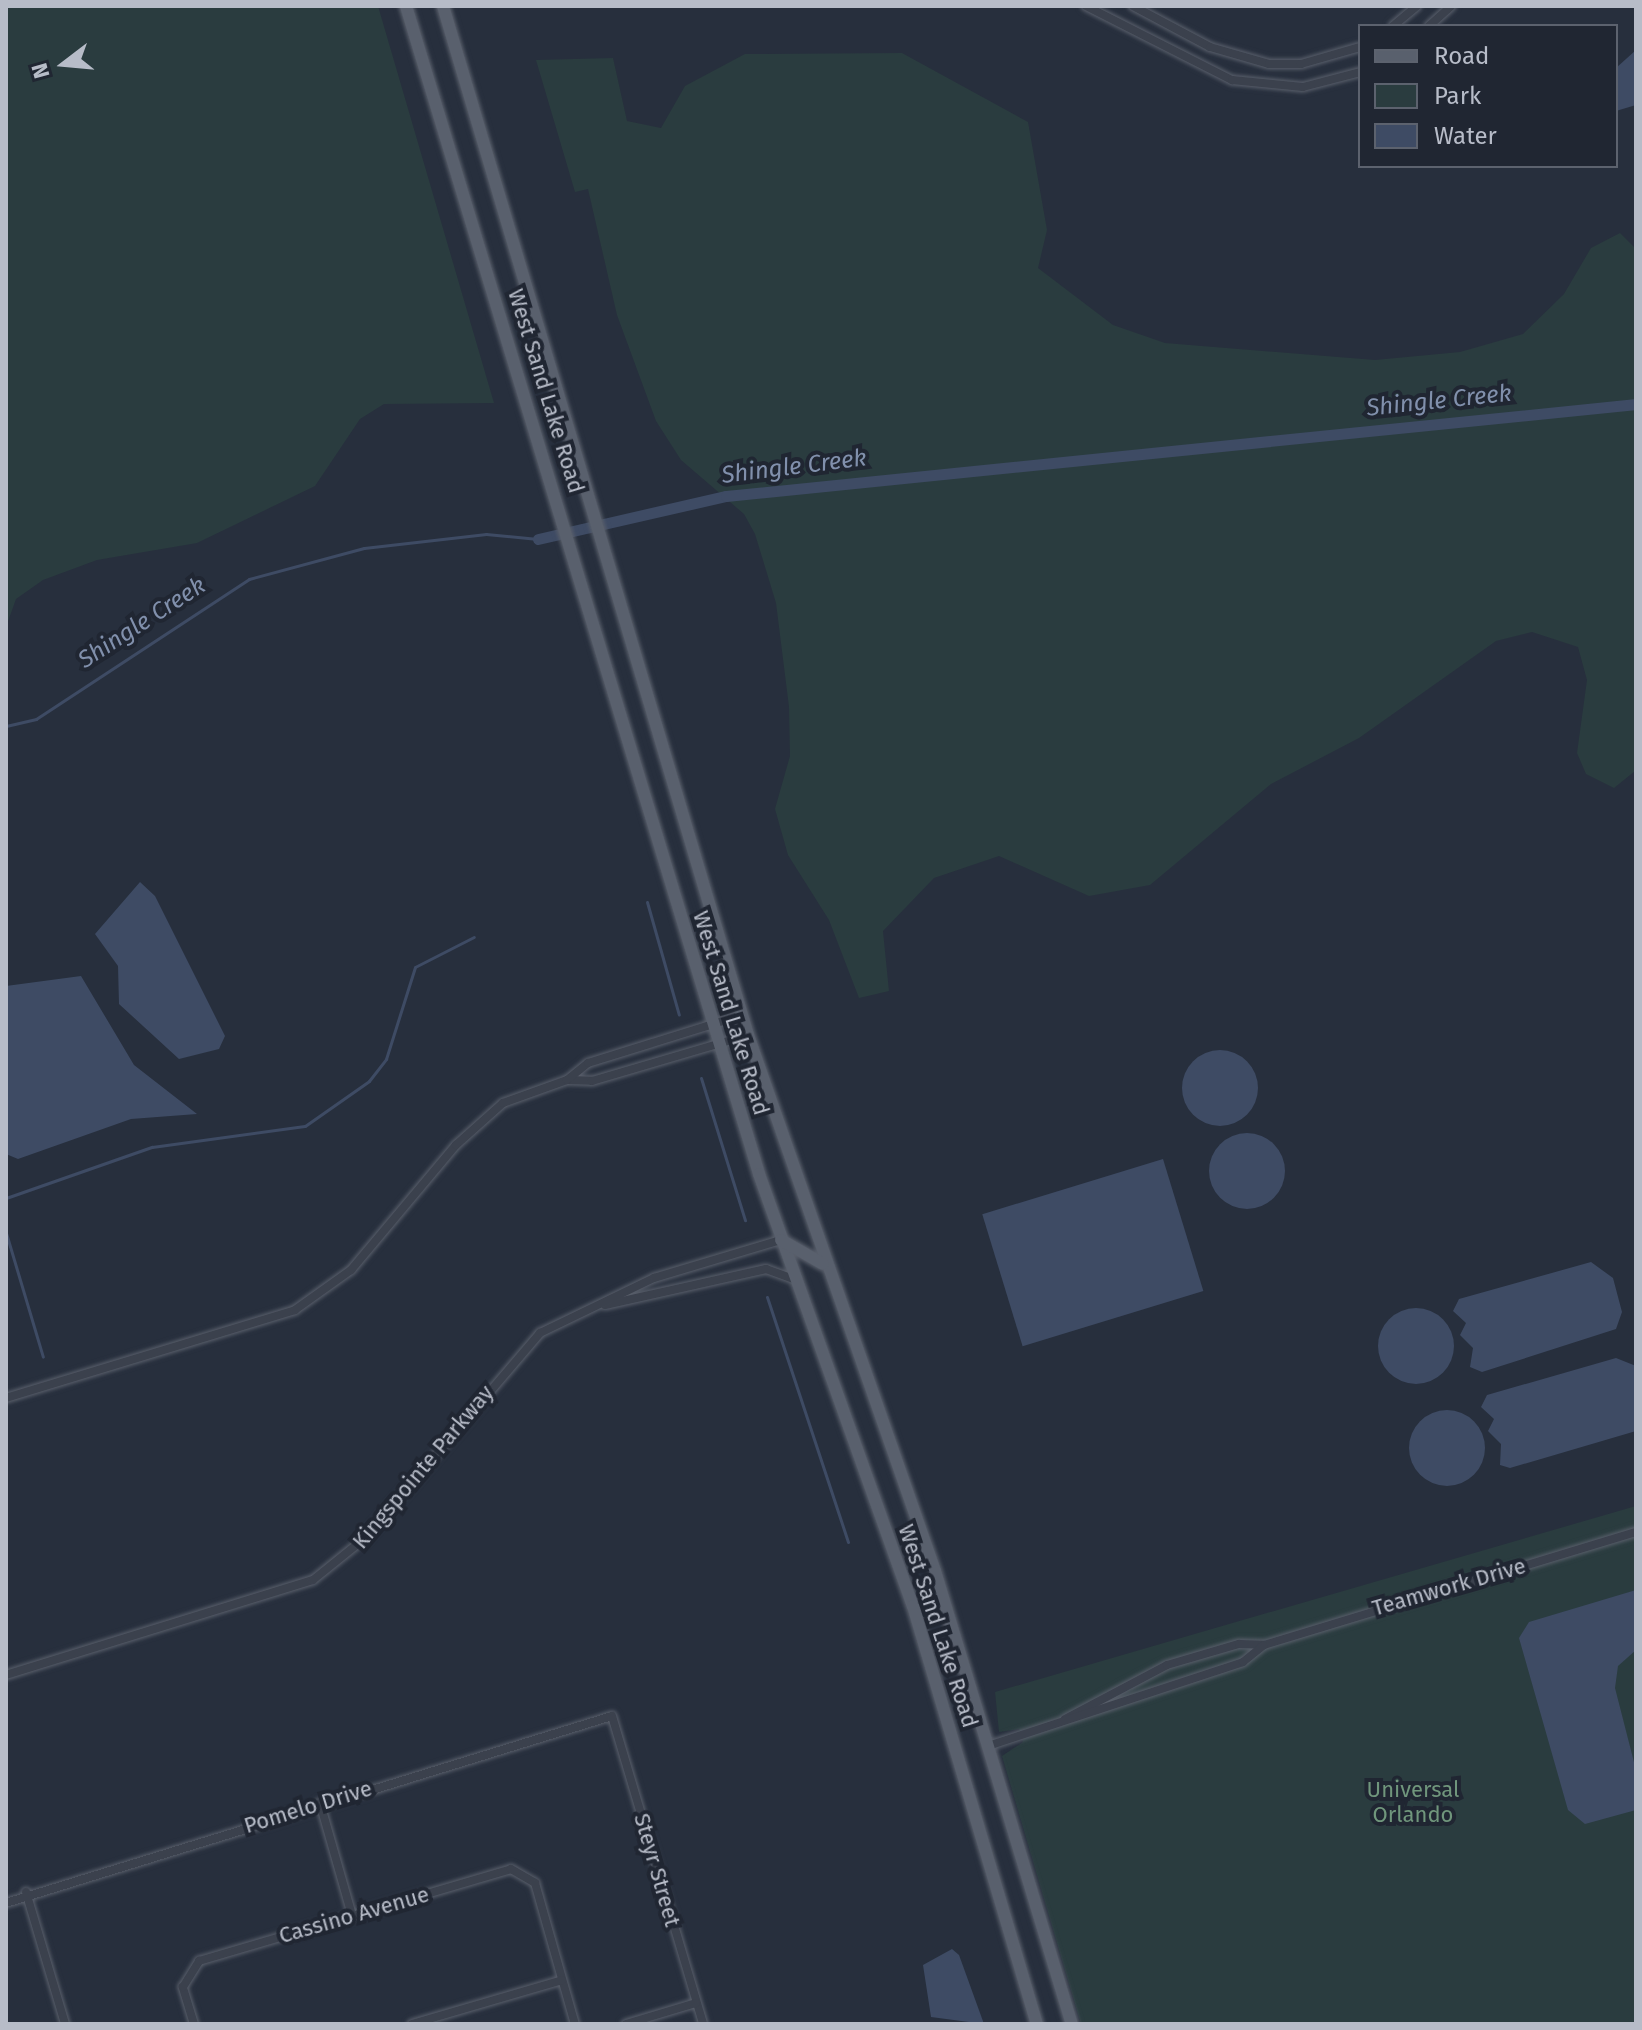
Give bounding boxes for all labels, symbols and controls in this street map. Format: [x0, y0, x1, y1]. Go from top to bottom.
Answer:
north arrow [24, 24, 104, 104]
legend [1358, 24, 1618, 168]
text: Road [1434, 42, 1489, 70]
text: N [25, 60, 55, 81]
text: Park [1434, 82, 1481, 110]
text: Water [1434, 122, 1497, 150]
street label: West Sand Lake Road [502, 286, 590, 496]
water label: Shingle Creek [1365, 379, 1513, 423]
water label: Shingle Creek [720, 444, 868, 490]
water label: Shingle Creek [73, 571, 211, 675]
street label: West Sand Lake Road [687, 908, 775, 1118]
street label: Kingspointe Parkway [347, 1380, 499, 1554]
street label: West Sand Lake Road [893, 1521, 983, 1731]
street label: Teamwork Drive [1369, 1552, 1529, 1622]
street label: Pomelo Drive [241, 1775, 375, 1839]
park label: Universal Orlando [1367, 1776, 1459, 1828]
street label: Steyr Street [628, 1810, 686, 1930]
street label: Cassino Avenue [276, 1881, 432, 1949]

